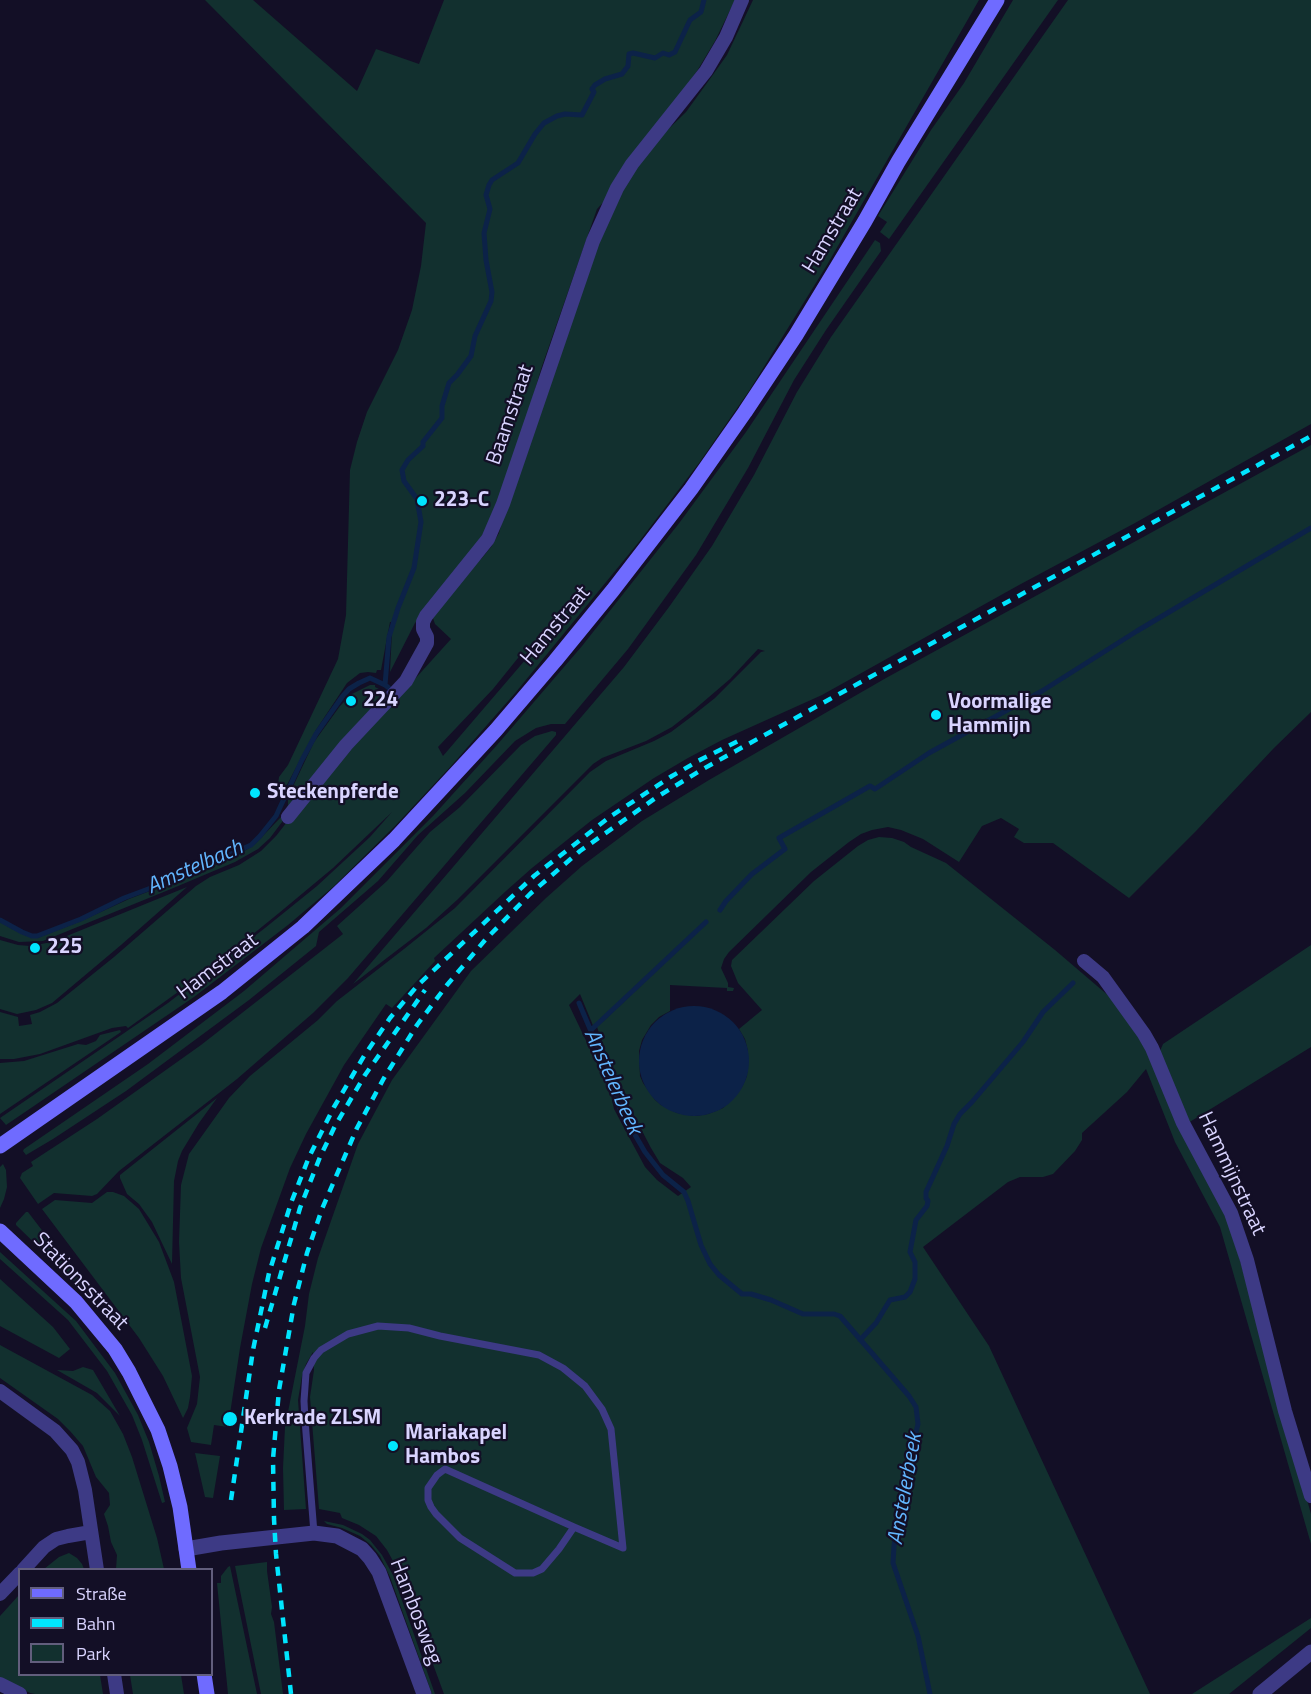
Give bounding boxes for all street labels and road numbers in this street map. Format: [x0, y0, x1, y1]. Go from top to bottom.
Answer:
street label: Hamstraat [798, 184, 868, 278]
street label: Baamstraat [482, 362, 540, 468]
street label: Hamstraat [516, 581, 596, 671]
street label: Hamstraat [172, 928, 264, 1006]
street label: Hammijnstraat [1191, 1108, 1271, 1240]
street label: Stationsstraat [27, 1228, 133, 1336]
street label: Hambosweg [383, 1556, 447, 1668]

